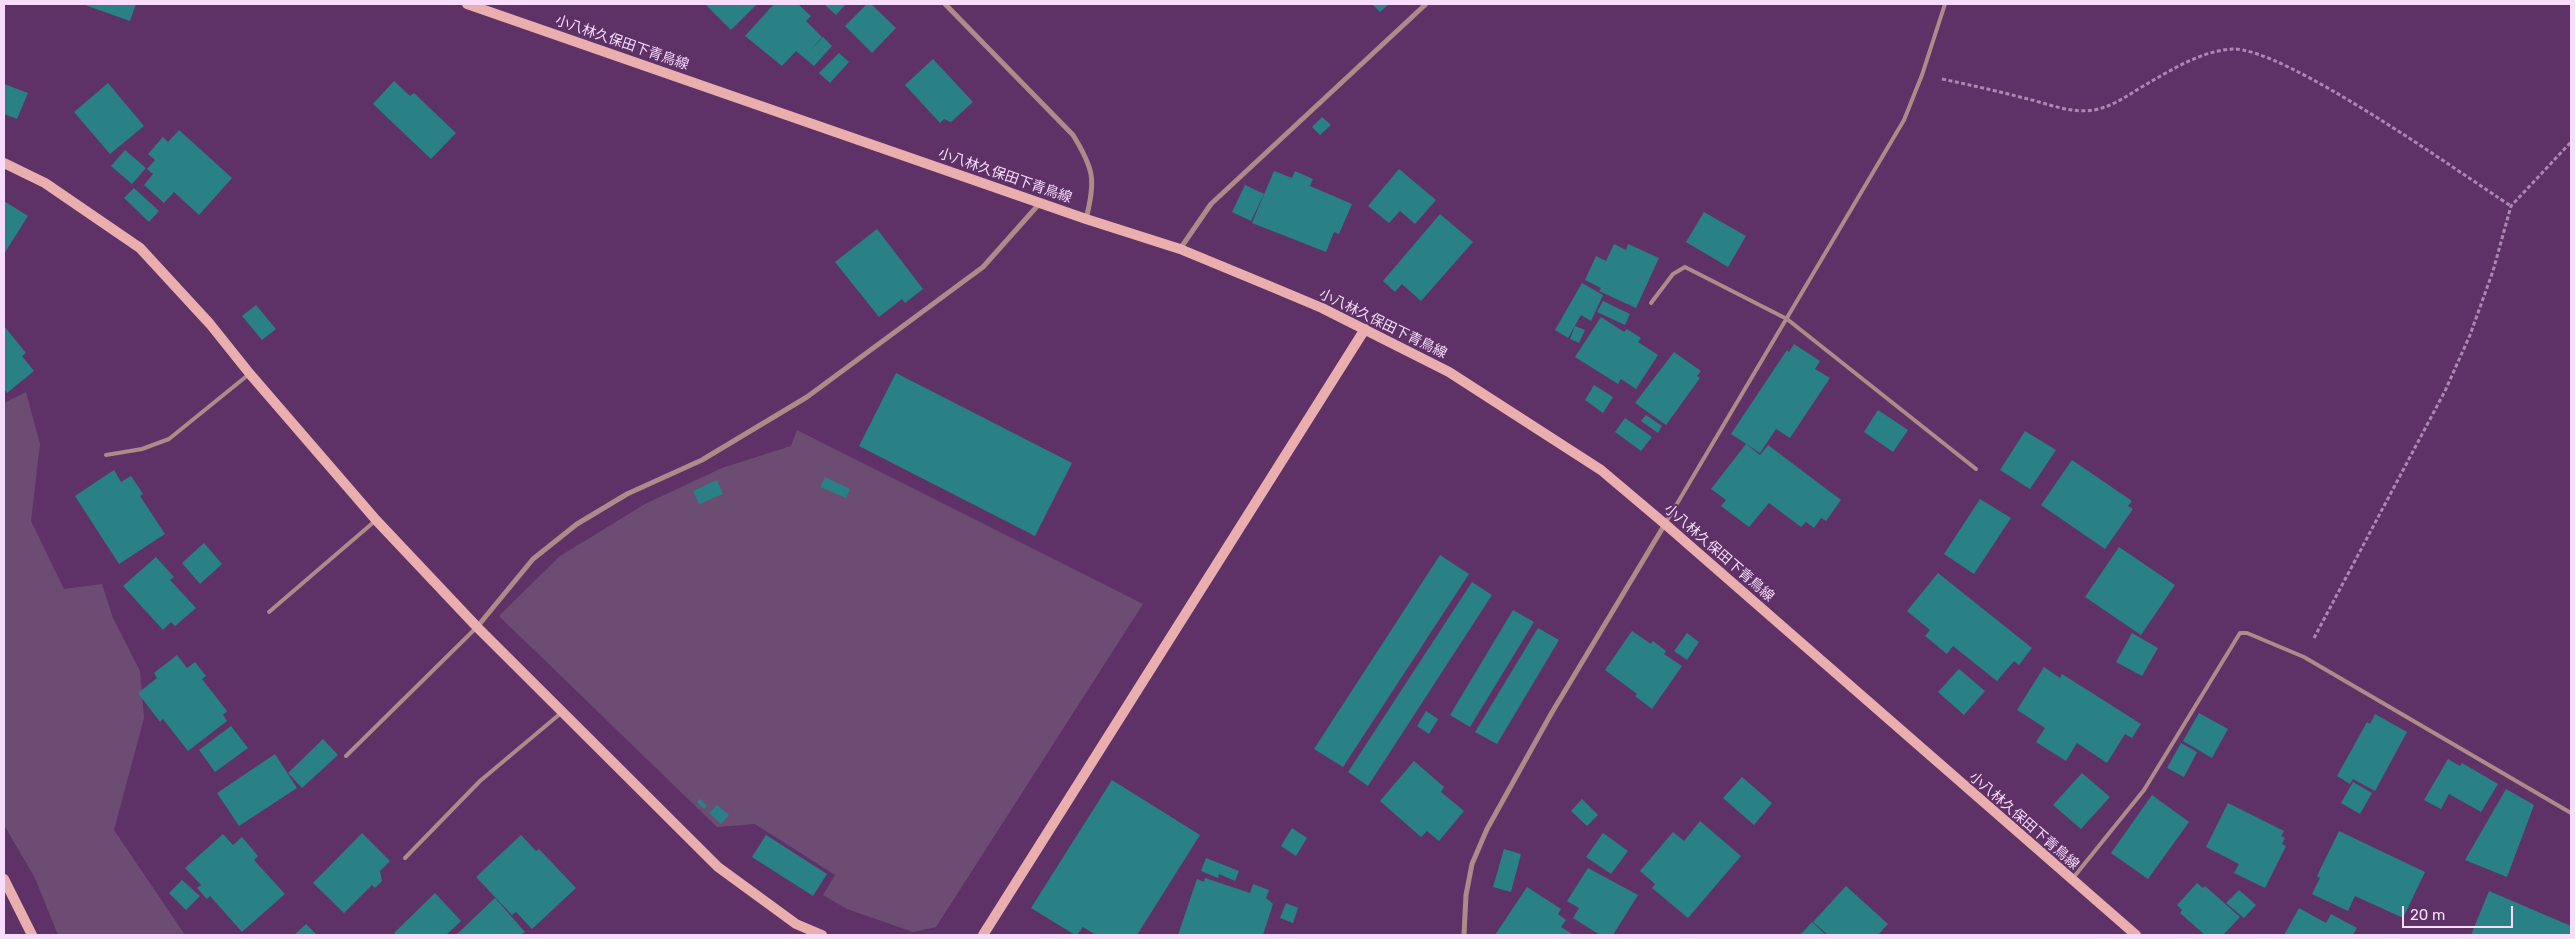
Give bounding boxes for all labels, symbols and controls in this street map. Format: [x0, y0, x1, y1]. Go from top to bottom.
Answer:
street label: 小八林久保田下青鳥線 [553, 12, 691, 74]
street label: 小八林久保田下青鳥線 [936, 145, 1074, 207]
street label: 小八林久保田下青鳥線 [1316, 286, 1450, 362]
street label: 小八林久保田下青鳥線 [1661, 501, 1777, 605]
street label: 小八林久保田下青鳥線 [1966, 769, 2082, 873]
scale bar [2405, 896, 2516, 928]
text: 20 m [2410, 906, 2445, 924]

